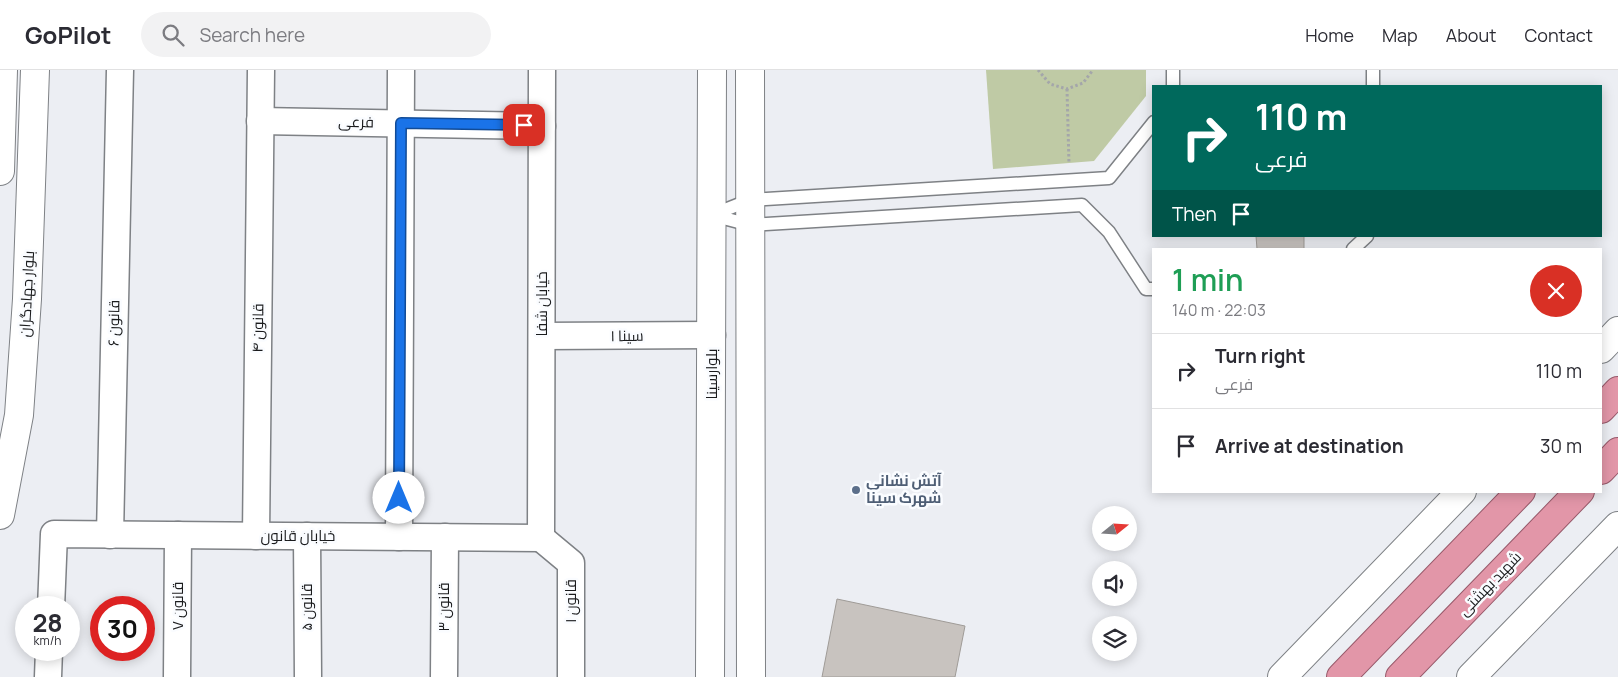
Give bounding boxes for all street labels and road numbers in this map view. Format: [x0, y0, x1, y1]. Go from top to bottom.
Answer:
street label: فرعی [338, 111, 374, 132]
street label: بلوار جهادگران [14, 250, 39, 338]
street label: خیابان شفا [531, 272, 552, 337]
street label: قانون ۶ [103, 300, 124, 346]
street label: قانون ۴ [247, 303, 268, 353]
street label: سینا ۱ [610, 325, 644, 346]
street label: بلوارسینا [701, 349, 722, 399]
street label: خیابان قانون [261, 525, 335, 546]
street label: شهید بهشتی [1454, 547, 1526, 621]
street label: قانون ۱ [560, 579, 581, 623]
street label: قانون ۷ [167, 582, 188, 630]
street label: قانون ۳ [433, 582, 454, 632]
street label: قانون ۵ [296, 583, 317, 631]

